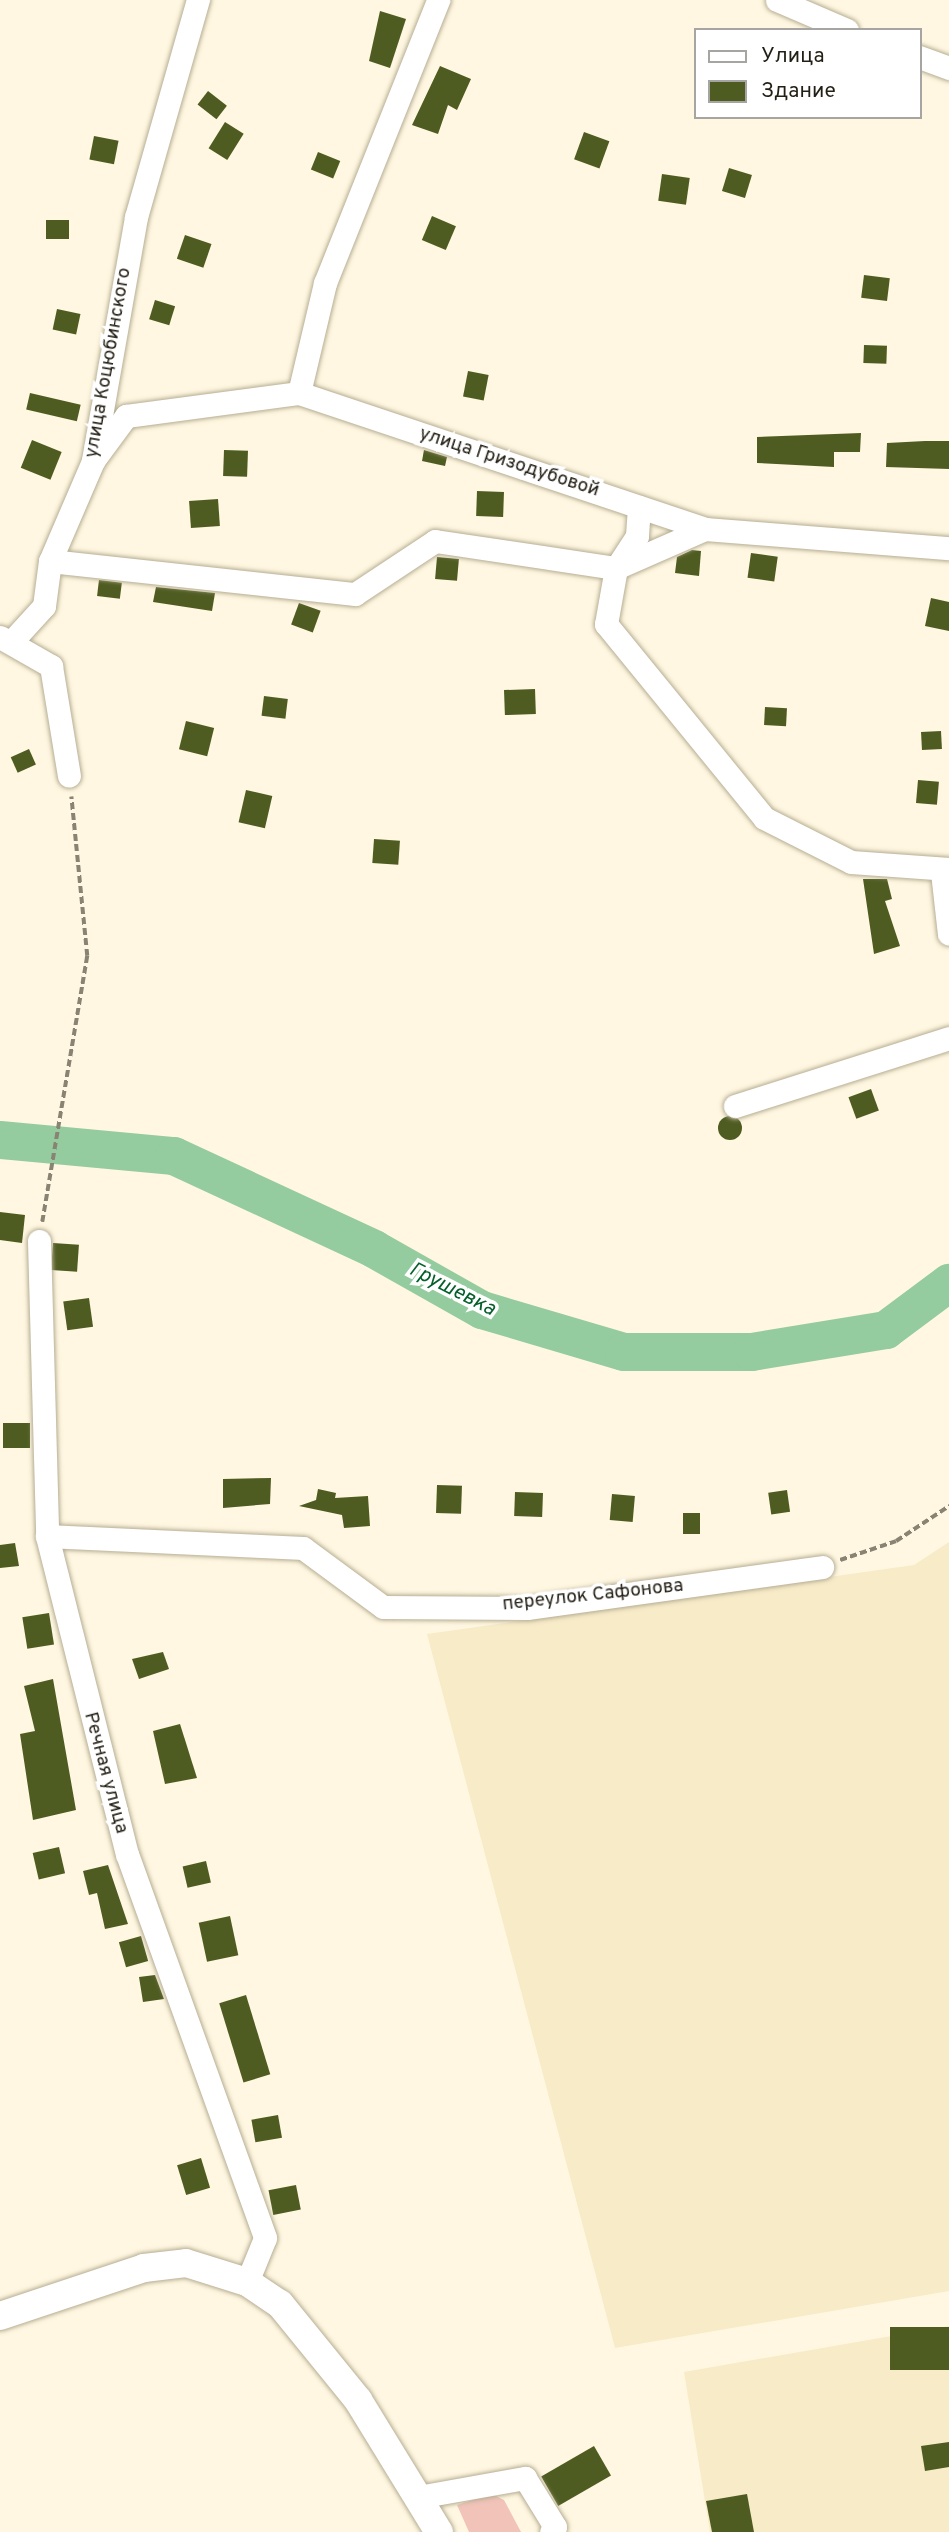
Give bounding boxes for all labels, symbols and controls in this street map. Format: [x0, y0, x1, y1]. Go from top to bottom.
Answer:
legend [694, 28, 921, 119]
text: Улица [761, 43, 825, 70]
text: Здание [761, 78, 836, 105]
street label: улица Коцюбинского [81, 266, 137, 460]
street label: улица Гризодубовой [416, 423, 602, 503]
water label: Грушевка [405, 1258, 499, 1322]
street label: переулок Сафонова [501, 1575, 685, 1617]
street label: Речная улица [78, 1710, 132, 1836]

